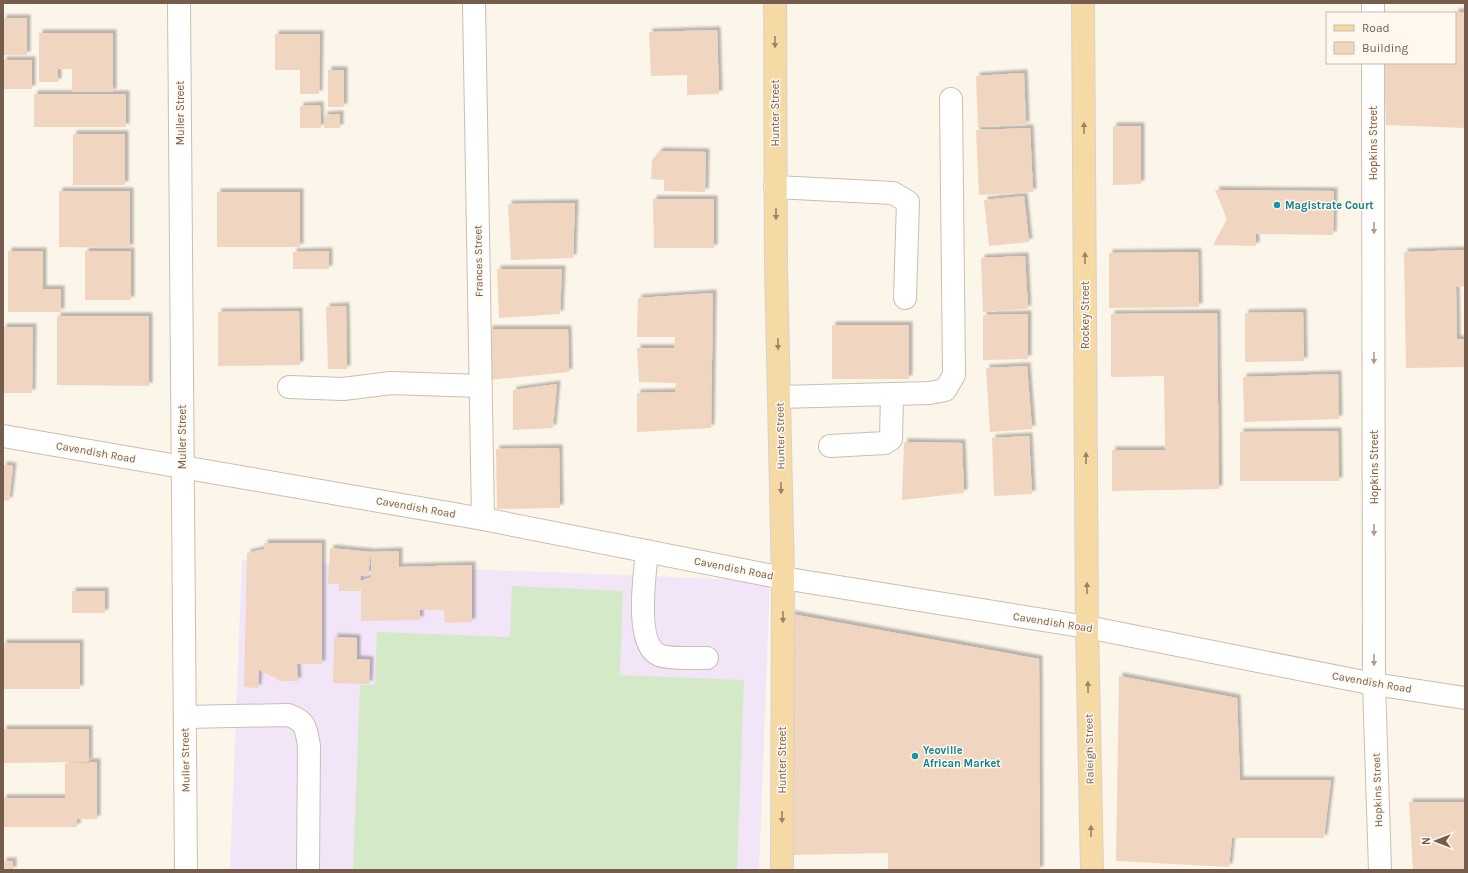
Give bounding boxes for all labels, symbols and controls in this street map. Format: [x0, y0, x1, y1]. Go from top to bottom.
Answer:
legend [1326, 12, 1456, 64]
text: Road [1362, 21, 1390, 35]
one-way arrow [772, 36, 778, 49]
text: Building [1362, 41, 1409, 55]
street label: Hunter Street [769, 79, 782, 147]
street label: Muller Street [174, 81, 187, 145]
street label: Hopkins Street [1367, 106, 1380, 180]
one-way arrow [1080, 122, 1087, 134]
place label: Magistrate Court [1285, 199, 1374, 212]
marker: Magistrate Court [1272, 200, 1282, 210]
one-way arrow [773, 208, 779, 221]
one-way arrow [1371, 222, 1377, 235]
street label: Frances Street [471, 225, 486, 297]
one-way arrow [1081, 252, 1088, 264]
street label: Rockey Street [1079, 281, 1092, 349]
one-way arrow [775, 338, 781, 351]
one-way arrow [1371, 352, 1377, 365]
street label: Hunter Street [773, 402, 788, 470]
street label: Muller Street [176, 405, 189, 469]
street label: Hopkins Street [1368, 430, 1381, 504]
street label: Cavendish Road [55, 439, 137, 466]
one-way arrow [1083, 451, 1089, 464]
one-way arrow [778, 482, 784, 495]
street label: Cavendish Road [375, 494, 457, 521]
one-way arrow [1371, 524, 1377, 537]
street label: Cavendish Road [693, 554, 775, 583]
one-way arrow [1084, 581, 1090, 594]
street label: Cavendish Road [1012, 610, 1094, 635]
one-way arrow [780, 611, 786, 624]
one-way arrow [1371, 654, 1377, 667]
street label: Cavendish Road [1331, 669, 1413, 696]
one-way arrow [1085, 681, 1092, 693]
street label: Raleigh Street [1082, 714, 1097, 784]
street label: Hunter Street [776, 726, 789, 794]
street label: Muller Street [178, 728, 193, 792]
place label: Yeoville African Market [923, 744, 1001, 770]
marker: Yeoville African Market [910, 751, 920, 761]
street label: Hopkins Street [1370, 753, 1385, 827]
one-way arrow [779, 811, 785, 824]
north arrow [1416, 821, 1456, 861]
one-way arrow [1088, 824, 1094, 837]
text: N [1420, 837, 1433, 845]

